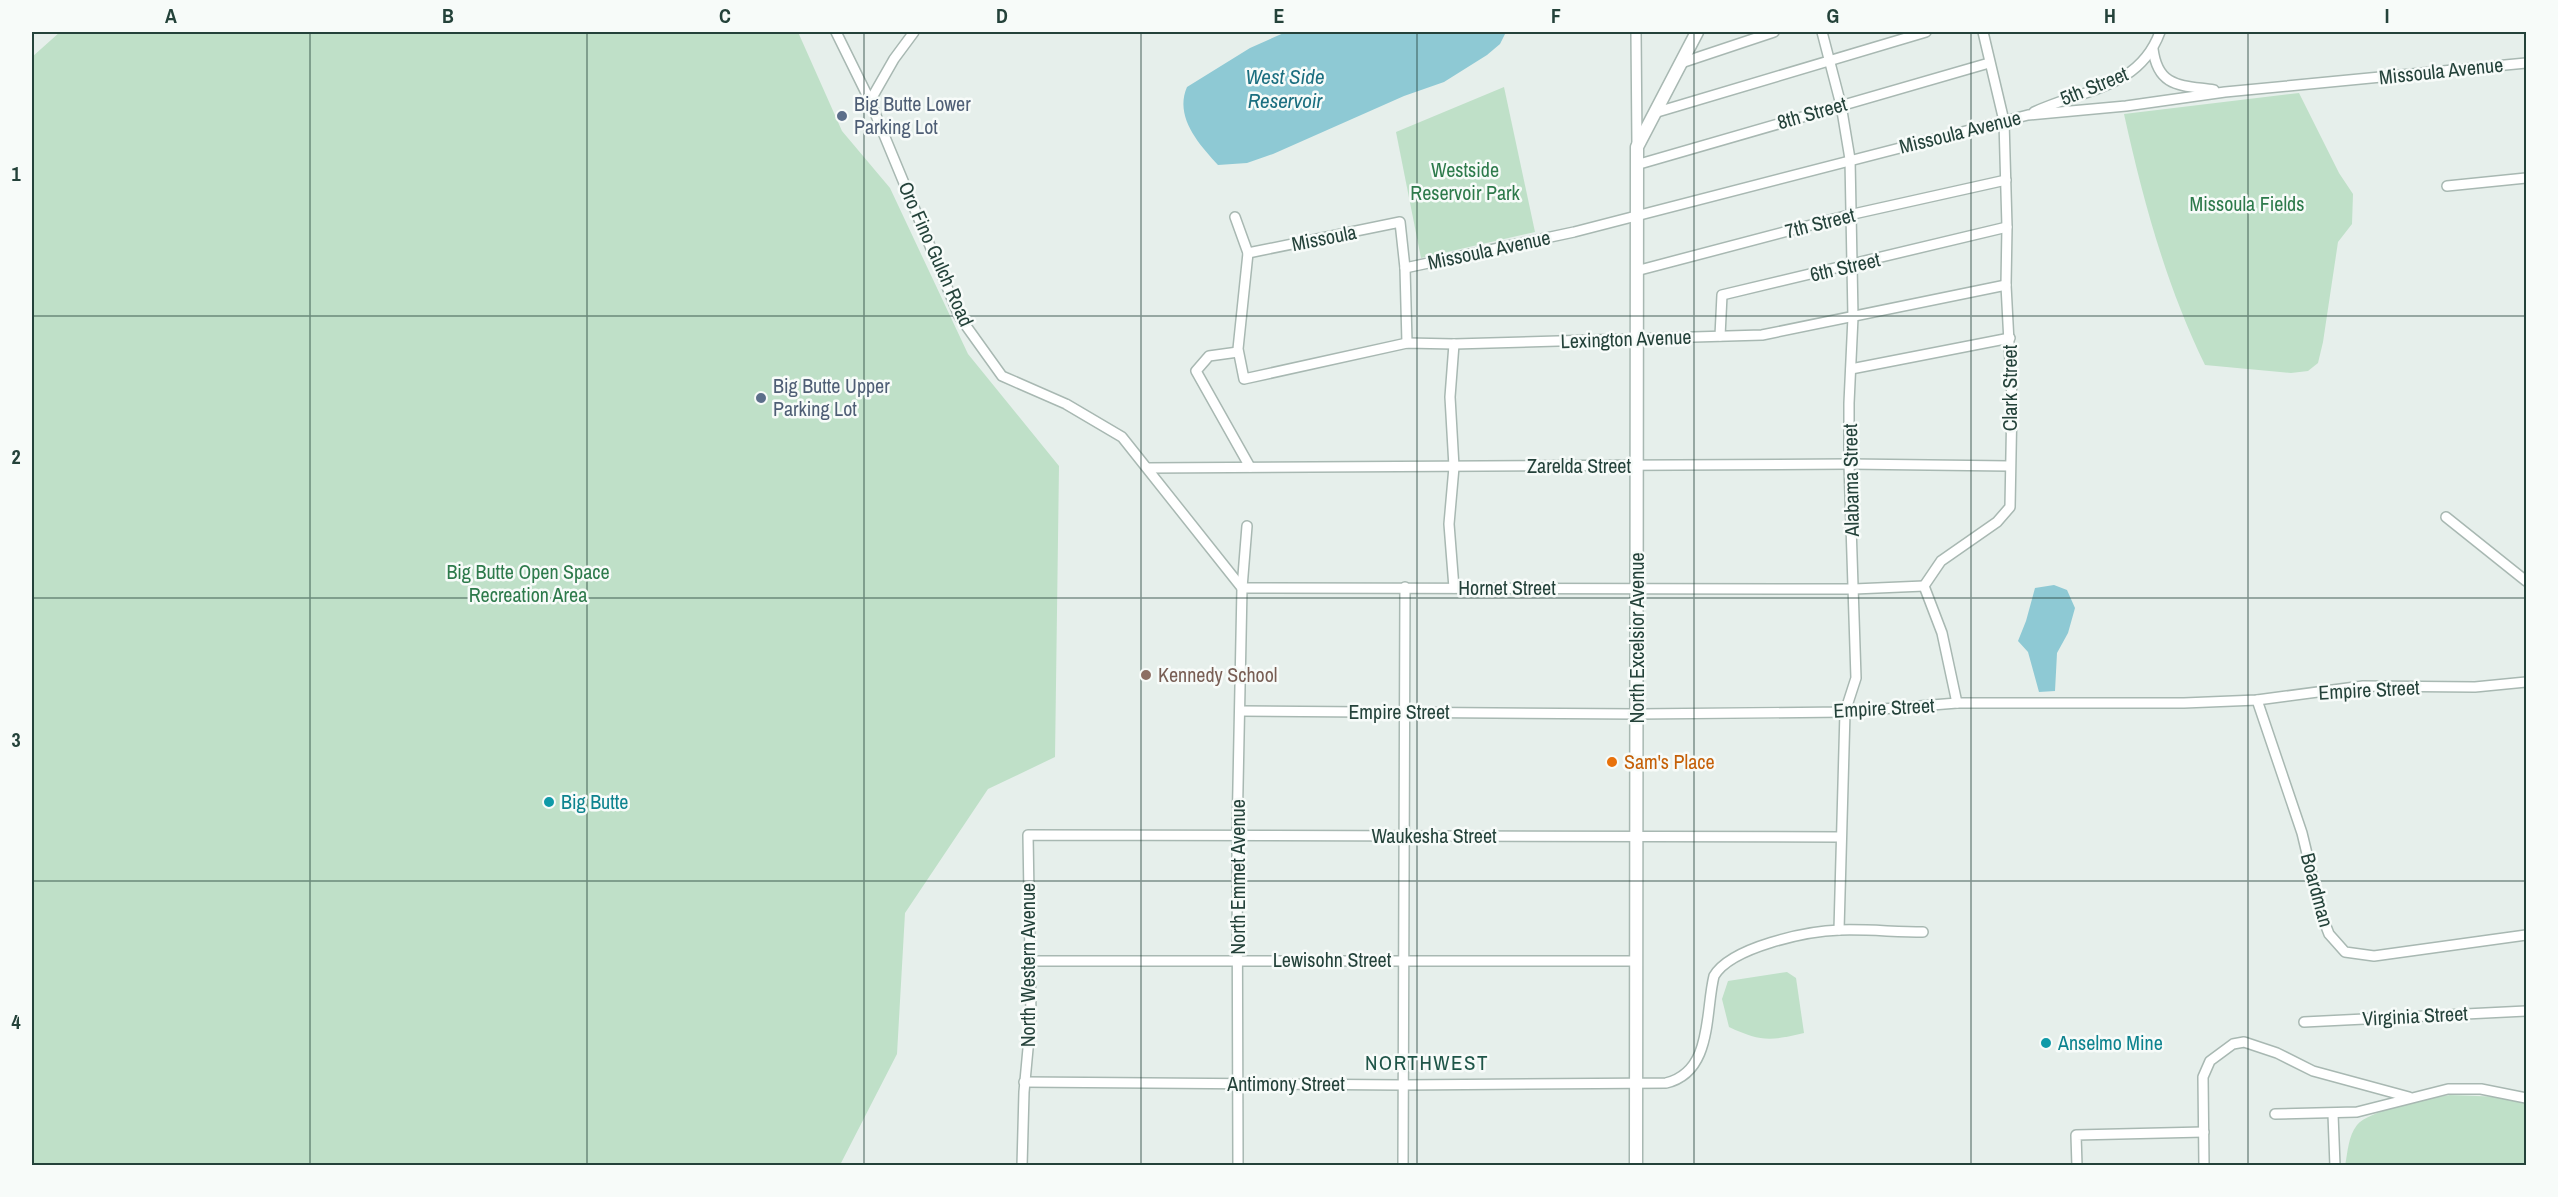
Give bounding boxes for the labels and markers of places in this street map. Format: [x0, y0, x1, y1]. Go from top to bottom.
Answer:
place label: Big Butte Lower Parking Lot [854, 90, 971, 140]
marker: Big Butte Lower Parking Lot [835, 109, 849, 123]
place label: Big Butte Upper Parking Lot [773, 372, 890, 422]
marker: Big Butte Upper Parking Lot [754, 391, 768, 405]
place label: Kennedy School [1158, 661, 1277, 688]
marker: Kennedy School [1139, 668, 1153, 682]
place label: Sam's Place [1624, 748, 1715, 775]
marker: Sam's Place [1605, 755, 1619, 769]
place label: Big Butte [561, 788, 628, 815]
marker: Big Butte [542, 795, 556, 809]
place label: Anselmo Mine [2057, 1029, 2163, 1056]
marker: Anselmo Mine [2039, 1036, 2053, 1050]

